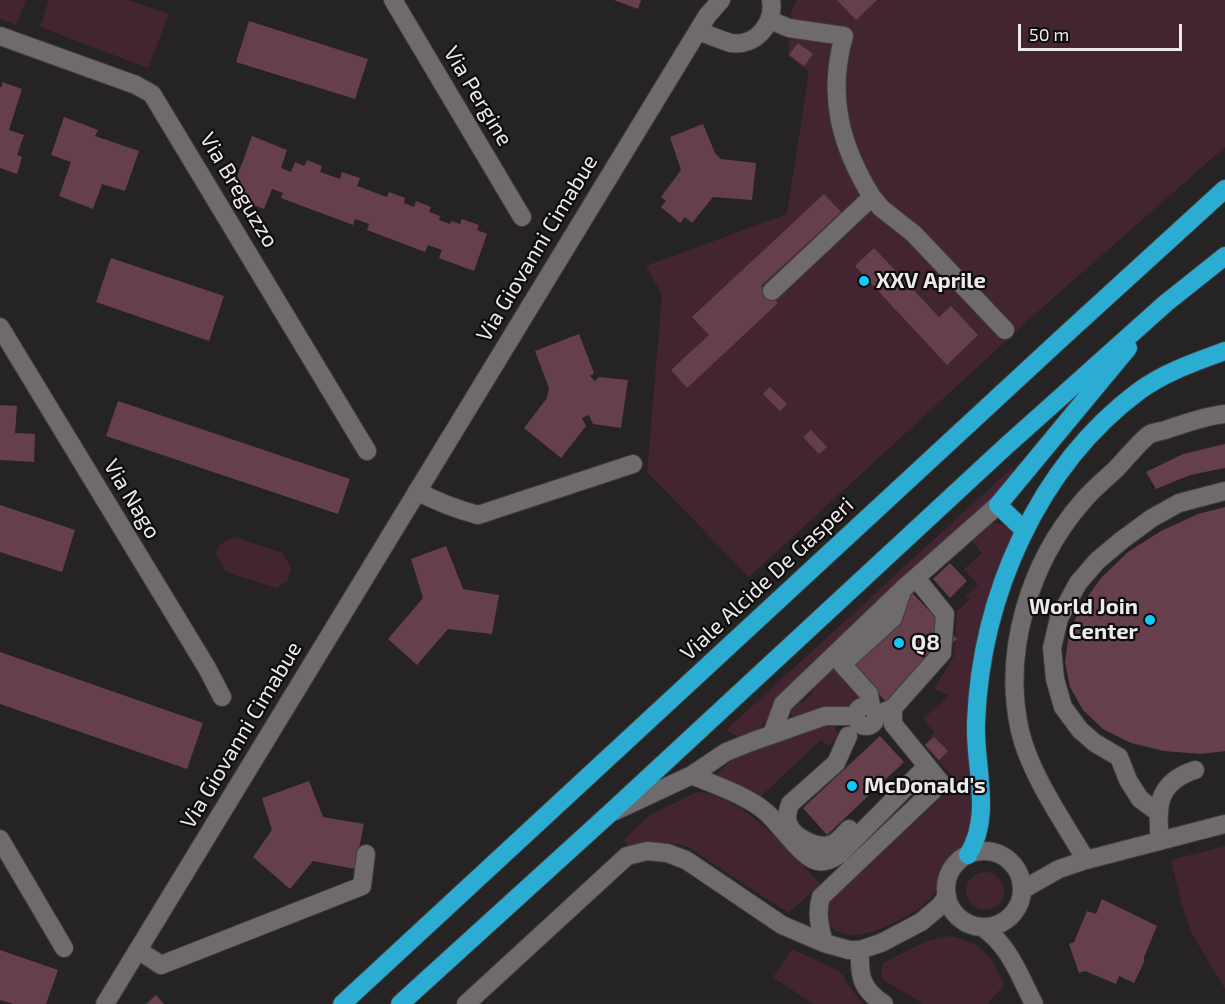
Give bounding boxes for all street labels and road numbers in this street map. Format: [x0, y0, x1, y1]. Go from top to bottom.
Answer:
street label: Via Pergine [438, 41, 518, 151]
street label: Via Breguzzo [194, 128, 284, 252]
street label: Via Giovanni Cimabue [471, 150, 603, 346]
street label: Via Nago [98, 454, 166, 544]
street label: Viale Alcide De Gasperi [675, 492, 859, 666]
street label: Via Giovanni Cimabue [175, 637, 307, 833]

